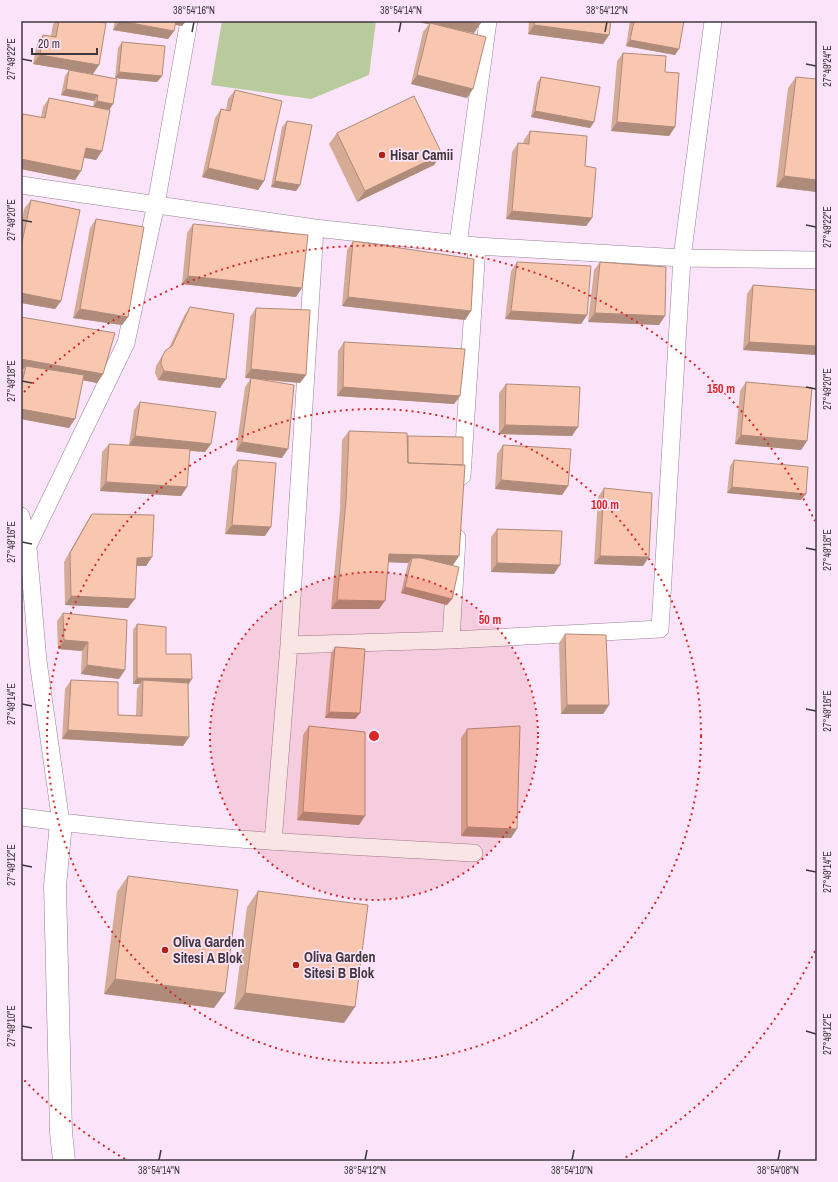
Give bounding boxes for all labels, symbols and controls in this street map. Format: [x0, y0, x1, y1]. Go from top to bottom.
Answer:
text: 38°54'16"N [173, 4, 215, 17]
text: 38°54'14"N [380, 4, 422, 17]
text: 38°54'12"N [586, 4, 628, 17]
scale bar [32, 30, 97, 56]
text: 20 m [38, 36, 60, 52]
text: 27°49'22"E [5, 38, 18, 80]
text: 27°49'24"E [821, 45, 834, 87]
place label: Hisar Camii [390, 146, 453, 164]
marker: Hisar Camii [377, 150, 387, 160]
text: 27°49'20"E [5, 199, 18, 241]
text: 27°49'22"E [821, 206, 834, 248]
text: 27°49'18"E [5, 360, 18, 402]
text: 27°49'20"E [821, 368, 834, 410]
text: 150 m [707, 381, 735, 397]
text: 100 m [591, 497, 619, 513]
text: 27°49'16"E [5, 521, 18, 563]
text: 27°49'18"E [821, 529, 834, 571]
text: 50 m [479, 612, 501, 628]
text: 27°49'14"E [5, 683, 18, 725]
text: 27°49'16"E [821, 690, 834, 732]
centre of rings [367, 729, 381, 743]
text: 27°49'12"E [5, 844, 18, 886]
text: 27°49'14"E [821, 851, 834, 893]
place label: Oliva Garden Sitesi A Blok [173, 933, 244, 967]
marker: Oliva Garden Sitesi A Blok [160, 945, 170, 955]
place label: Oliva Garden Sitesi B Blok [304, 948, 375, 982]
marker: Oliva Garden Sitesi B Blok [291, 960, 301, 970]
text: 27°49'10"E [5, 1005, 18, 1047]
text: 27°49'12"E [821, 1013, 834, 1055]
text: 38°54'14"N [138, 1164, 180, 1177]
text: 38°54'12"N [344, 1164, 386, 1177]
text: 38°54'10"N [551, 1164, 593, 1177]
text: 38°54'08"N [757, 1164, 799, 1177]

